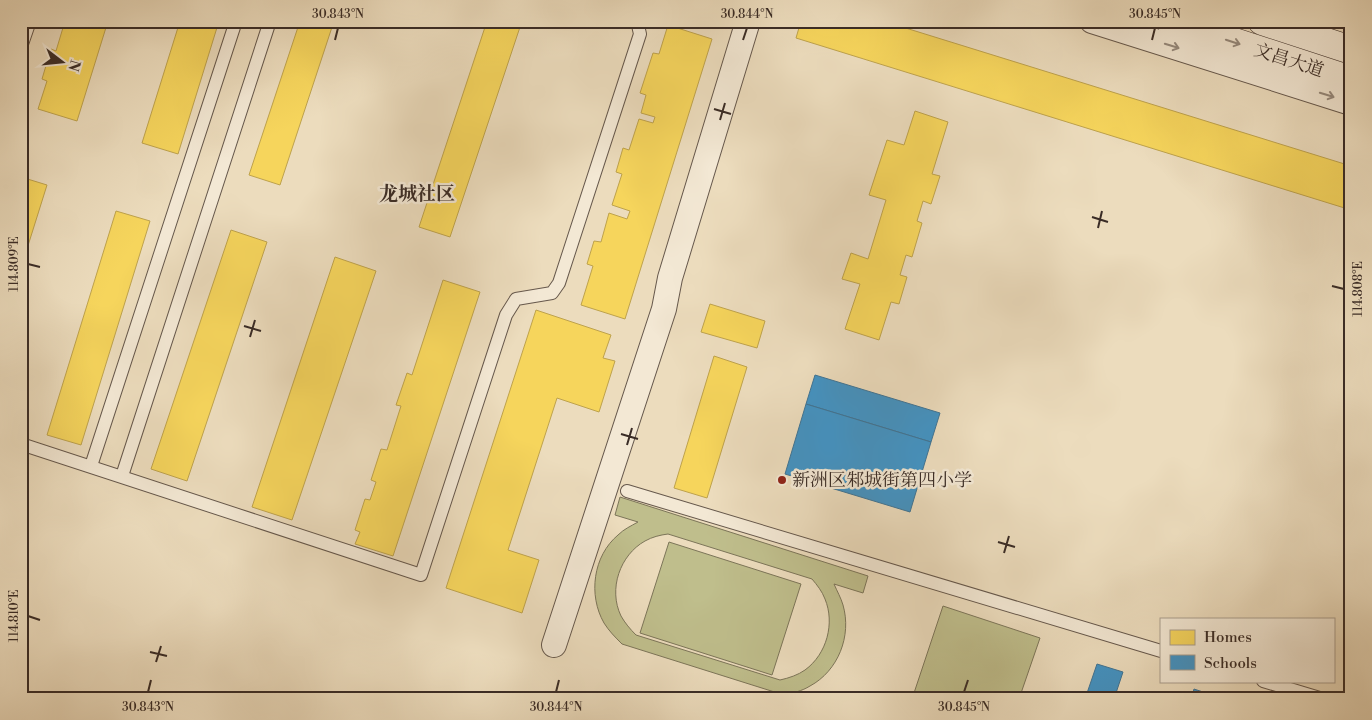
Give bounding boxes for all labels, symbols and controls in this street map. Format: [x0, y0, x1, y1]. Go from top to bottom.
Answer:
text: 30.843°N [312, 7, 364, 22]
text: 30.844°N [721, 7, 773, 22]
text: 30.845°N [1129, 7, 1181, 22]
one-way arrow [1225, 37, 1241, 47]
north arrow [38, 38, 88, 88]
street label: 文昌大道 [1251, 38, 1327, 83]
one-way arrow [1164, 42, 1180, 52]
text: N [63, 58, 84, 73]
one-way arrow [1319, 91, 1335, 101]
district label: 龙城社区 [379, 182, 455, 206]
text: 114.809°E [7, 236, 22, 292]
text: 114.808°E [1351, 261, 1366, 317]
place label: 新洲区邾城街第四小学 [792, 469, 972, 492]
marker: 新洲区邾城街第四小学 [776, 474, 788, 486]
text: 114.810°E [7, 590, 22, 642]
legend [1160, 618, 1334, 682]
text: Homes [1204, 628, 1252, 647]
text: Schools [1204, 654, 1257, 673]
text: 30.843°N [122, 700, 174, 715]
text: 30.844°N [530, 700, 582, 715]
text: 30.845°N [938, 700, 990, 715]

